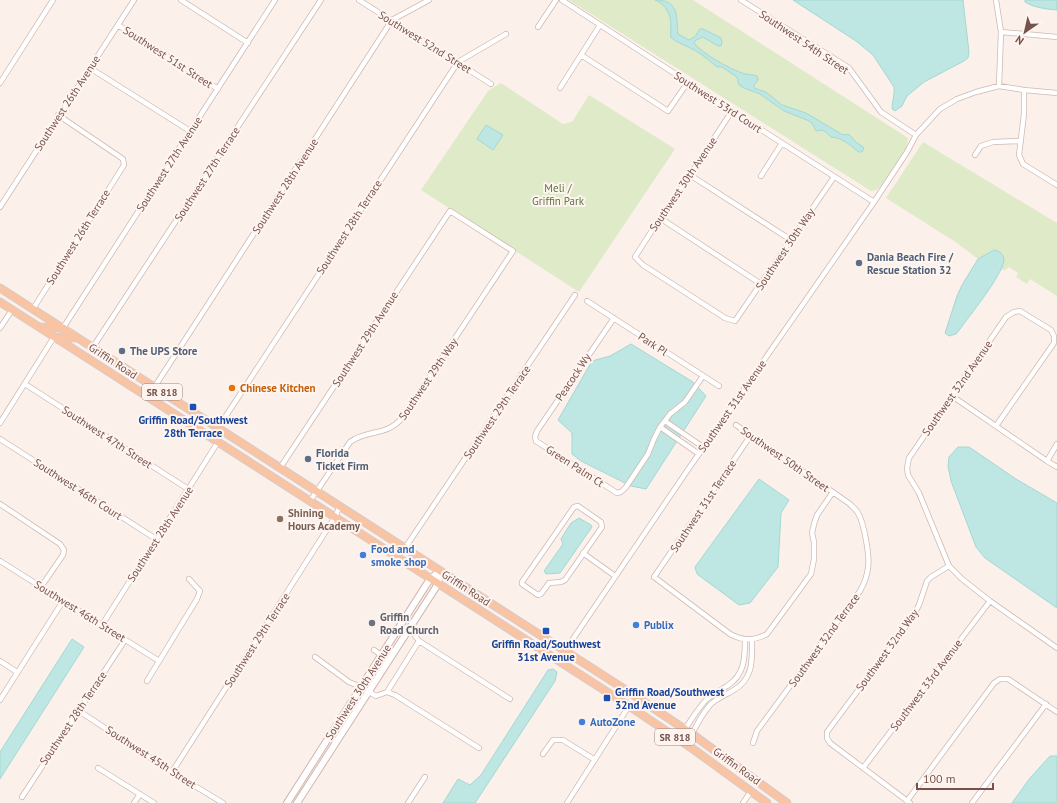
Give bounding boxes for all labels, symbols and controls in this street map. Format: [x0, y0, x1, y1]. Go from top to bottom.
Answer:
street label: Southwest 54th Street [757, 7, 852, 77]
street label: Southwest 52nd Street [376, 8, 474, 76]
north arrow [1005, 12, 1045, 52]
street label: Southwest 51st Street [121, 23, 215, 91]
text: N [1012, 32, 1026, 48]
street label: Southwest 26th Avenue [31, 52, 103, 153]
street label: Southwest 53rd Court [671, 68, 765, 136]
street label: Southwest 27th Avenue [133, 113, 205, 214]
street label: Southwest 27th Terrace [171, 124, 243, 224]
street label: Southwest 30th Avenue [646, 134, 720, 234]
street label: Southwest 28th Avenue [249, 135, 321, 236]
street label: Southwest 28th Terrace [313, 177, 385, 277]
park label: Meli / Griffin Park [532, 181, 585, 208]
street label: Southwest 26th Terrace [43, 186, 113, 287]
street label: Southwest 30th Way [752, 205, 818, 293]
place label: Dania Beach Fire / Rescue Station 32 [867, 250, 954, 277]
marker: Dania Beach Fire / Rescue Station 32 [854, 258, 864, 268]
street label: Southwest 29th Avenue [329, 288, 401, 389]
street label: Park Pl [636, 329, 671, 359]
street label: Southwest 29th Way [395, 335, 461, 423]
street label: Southwest 32nd Avenue [919, 337, 995, 438]
street label: Griffin Road [86, 340, 140, 382]
place label: The UPS Store [130, 344, 198, 358]
marker: The UPS Store [117, 346, 127, 356]
street label: Peacock Wy [552, 350, 594, 403]
street label: Southwest 31st Avenue [695, 357, 769, 455]
street label: Southwest 29th Terrace [460, 362, 534, 462]
place label: Chinese Kitchen [240, 381, 316, 395]
marker: Chinese Kitchen [227, 383, 237, 393]
road number: SR 818 [142, 384, 182, 400]
marker: Griffin Road/Southwest 28th Terrace [188, 402, 198, 412]
street label: Southwest 47th Street [59, 403, 155, 472]
place label: Griffin Road/Southwest 28th Terrace [138, 413, 248, 440]
street label: Southwest 50th Street [738, 423, 832, 495]
street label: Green Palm Ct [543, 442, 607, 490]
place label: Florida Ticket Firm [316, 446, 369, 473]
marker: Florida Ticket Firm [303, 454, 313, 464]
street label: Southwest 46th Court [31, 455, 125, 523]
street label: Southwest 31st Terrace [667, 457, 739, 555]
street label: Southwest 28th Avenue [124, 483, 196, 584]
place label: Shining Hours Academy [288, 506, 361, 533]
marker: Shining Hours Academy [275, 514, 285, 524]
place label: Food and smoke shop [371, 542, 427, 569]
marker: Food and smoke shop [358, 550, 368, 560]
street label: Griffin Road [439, 567, 493, 609]
street label: Southwest 46th Street [32, 577, 128, 645]
street label: Southwest 29th Terrace [221, 590, 293, 690]
street label: Southwest 32nd Terrace [785, 590, 863, 690]
street label: Southwest 32nd Way [852, 605, 922, 694]
place label: Griffin Road Church [380, 610, 439, 637]
marker: Griffin Road Church [367, 618, 377, 628]
place label: Publix [644, 618, 674, 632]
marker: Publix [631, 620, 641, 630]
marker: Griffin Road/Southwest 31st Avenue [541, 626, 551, 636]
street label: Southwest 33rd Avenue [887, 636, 965, 733]
place label: Griffin Road/Southwest 31st Avenue [491, 637, 601, 664]
street label: Southwest 30th Avenue [322, 641, 394, 742]
street label: Southwest 28th Terrace [36, 668, 110, 768]
place label: Griffin Road/Southwest 32nd Avenue [615, 685, 724, 712]
marker: Griffin Road/Southwest 32nd Avenue [602, 693, 612, 703]
place label: AutoZone [590, 715, 636, 729]
marker: AutoZone [577, 717, 587, 727]
street label: Southwest 45th Street [103, 723, 199, 792]
road number: SR 818 [655, 729, 695, 745]
street label: Griffin Road [711, 744, 763, 788]
scale bar [917, 765, 993, 791]
text: 100 m [923, 771, 956, 786]

